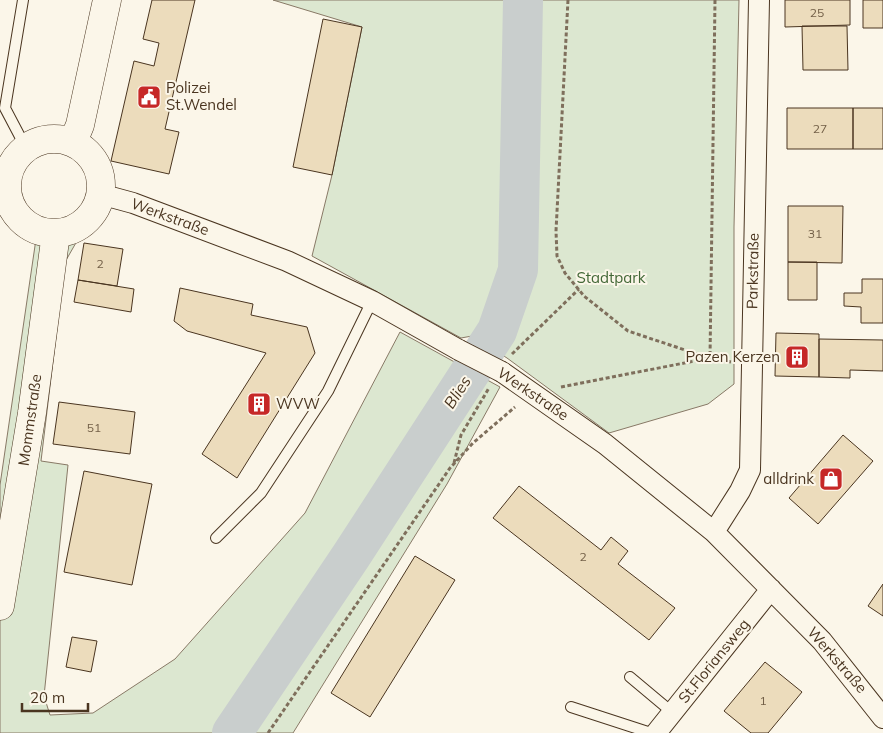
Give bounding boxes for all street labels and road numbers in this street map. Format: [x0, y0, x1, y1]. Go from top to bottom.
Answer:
street label: Werkstraße [129, 194, 212, 239]
street label: Parkstraße [742, 233, 763, 309]
street label: Werkstraße [494, 363, 572, 424]
street label: Mommstraße [14, 373, 45, 467]
street label: St.Floriansweg [674, 615, 753, 707]
street label: Werkstraße [803, 623, 871, 697]

